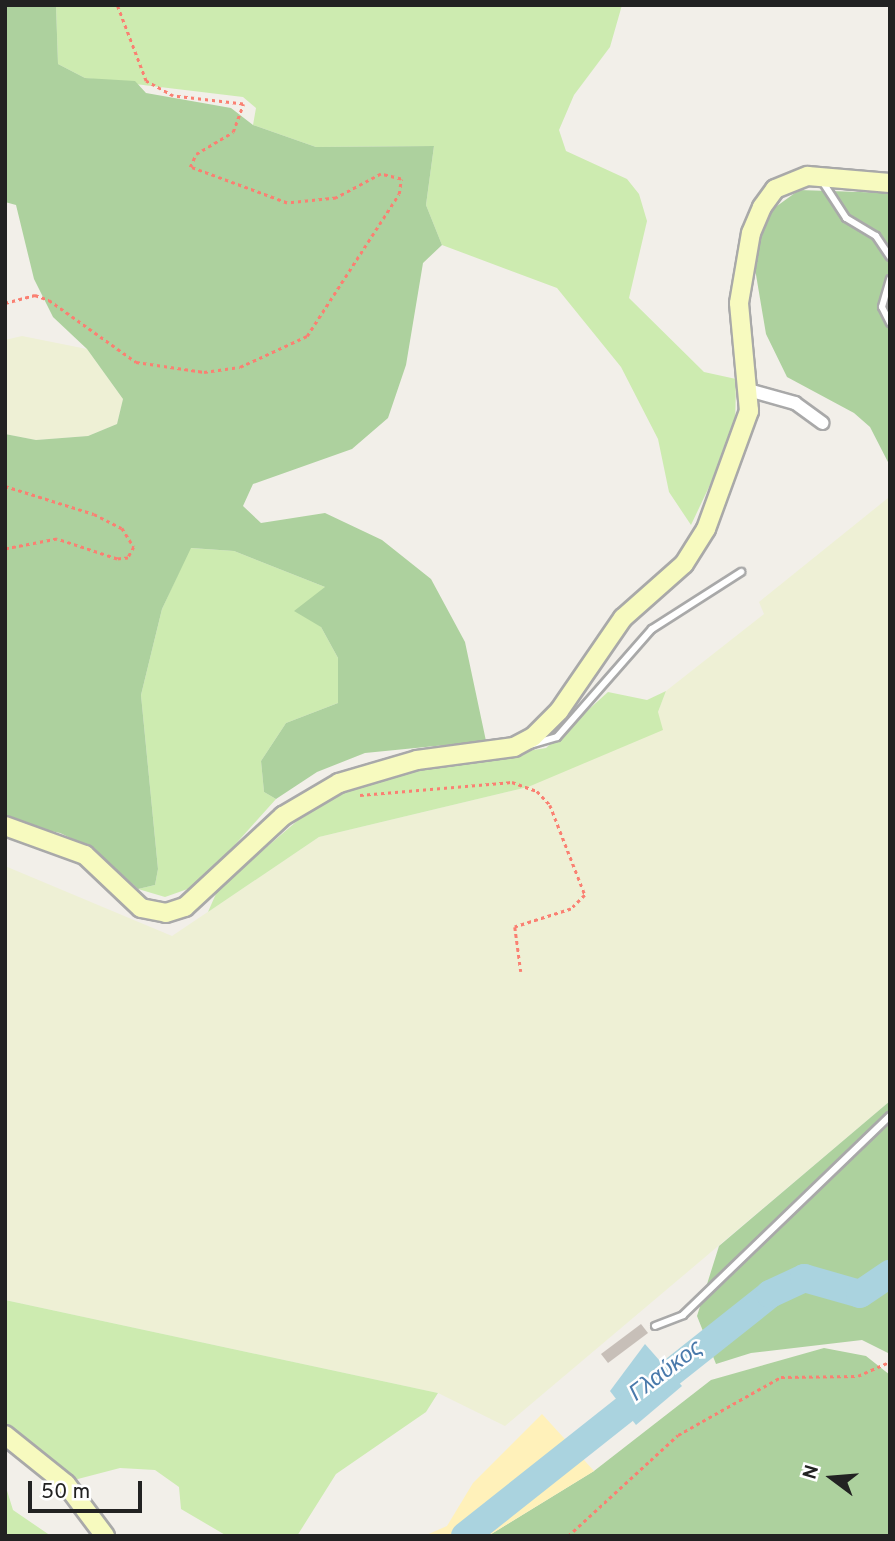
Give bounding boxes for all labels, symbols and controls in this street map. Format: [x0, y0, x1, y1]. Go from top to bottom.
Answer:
water label: Γλαύκος [625, 1335, 709, 1409]
north arrow [797, 1443, 867, 1513]
text: N [798, 1462, 825, 1482]
scale bar [32, 1468, 145, 1512]
text: 50 m [41, 1479, 90, 1506]

